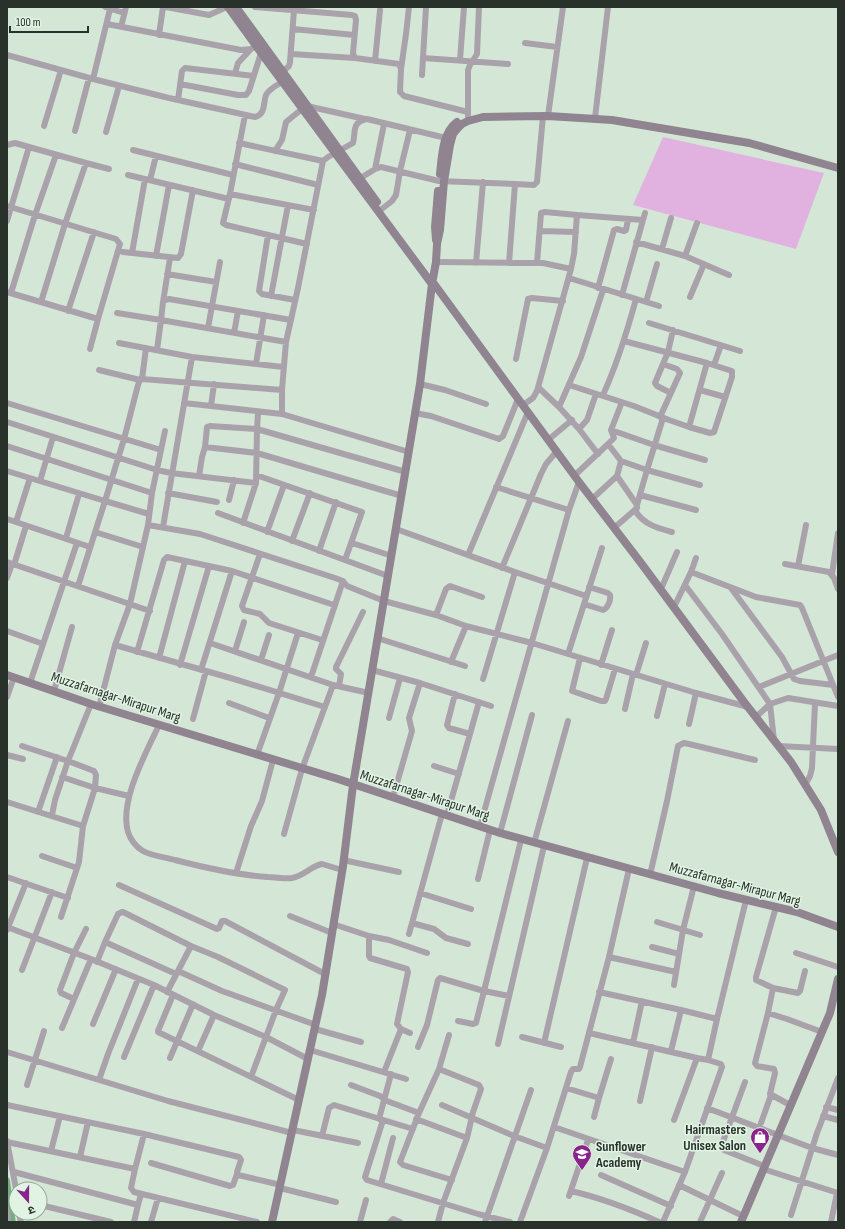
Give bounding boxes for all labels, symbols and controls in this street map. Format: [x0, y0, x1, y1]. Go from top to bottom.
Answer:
scale bar [10, 8, 88, 34]
text: 100 m [16, 15, 41, 30]
street label: Muzzafarnagar-Mirapur Marg [49, 668, 183, 726]
street label: Muzzafarnagar-Mirapur Marg [358, 766, 492, 824]
street label: Muzzafarnagar-Mirapur Marg [668, 858, 803, 910]
place label: Hairmasters Unisex Salon [683, 1121, 746, 1154]
shop icon: Hairmasters Unisex Salon [749, 1126, 771, 1154]
place label: Sunflower Academy [595, 1138, 647, 1171]
school or university icon: Sunflower Academy [571, 1143, 593, 1171]
north arrow [8, 1181, 48, 1221]
text: उ [26, 1203, 37, 1217]

